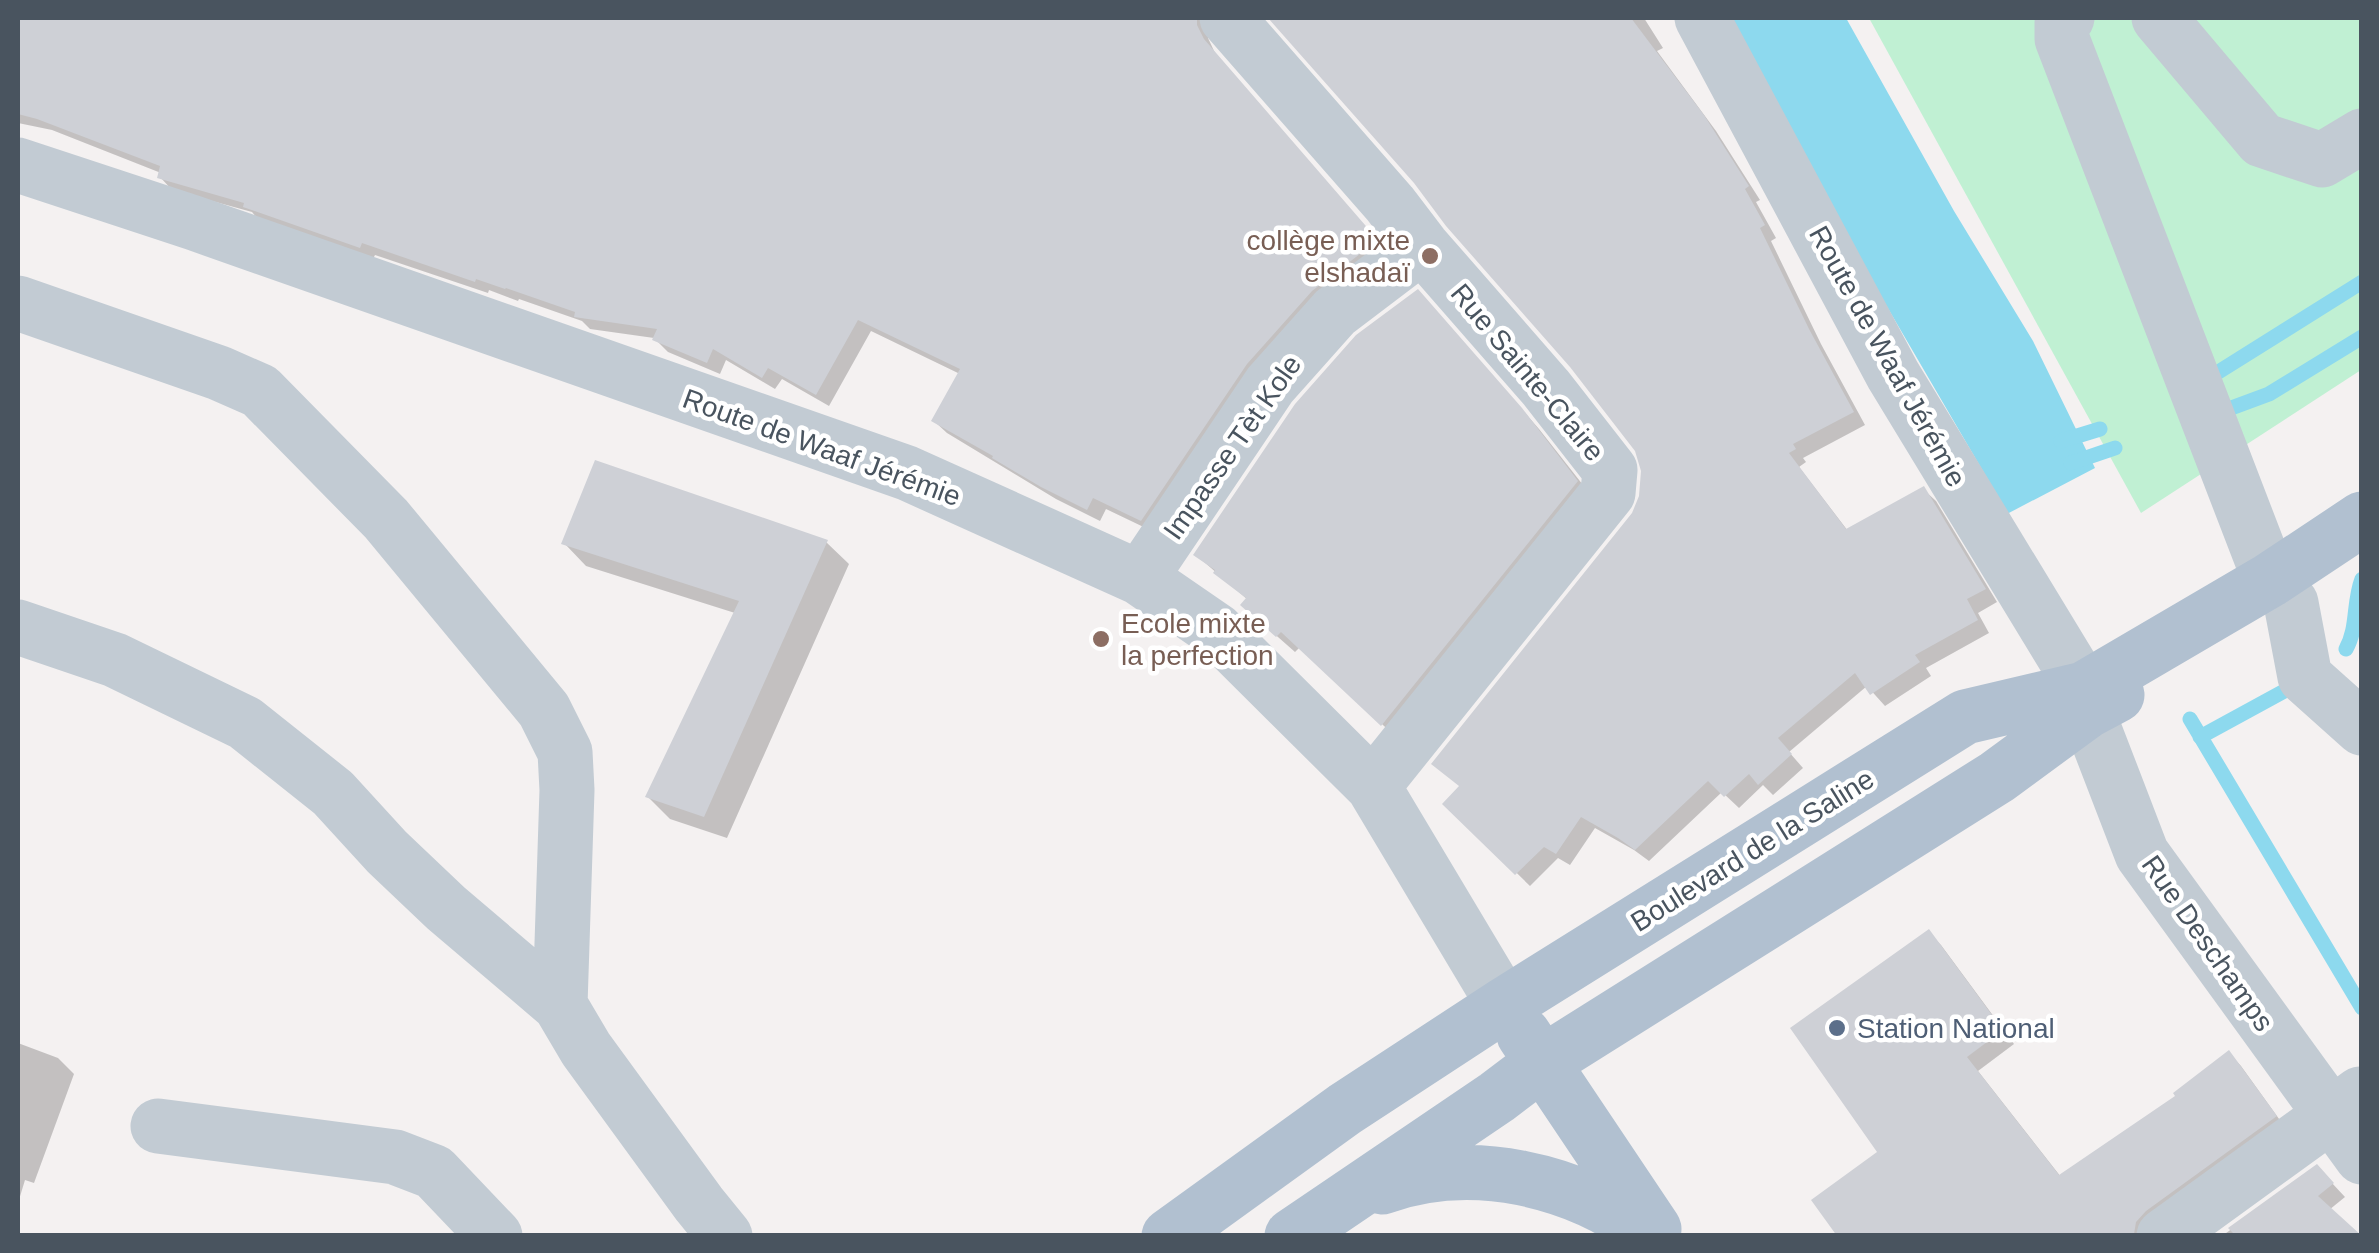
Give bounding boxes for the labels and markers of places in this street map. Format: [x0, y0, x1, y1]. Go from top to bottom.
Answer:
place label: collège mixte elshadaï [1247, 225, 1410, 288]
marker: collège mixte elshadaï [1419, 245, 1441, 267]
place label: Ecole mixte la perfection [1121, 608, 1274, 671]
marker: Ecole mixte la perfection [1090, 628, 1112, 650]
place label: Station National [1857, 1013, 2055, 1044]
marker: Station National [1826, 1017, 1848, 1039]

